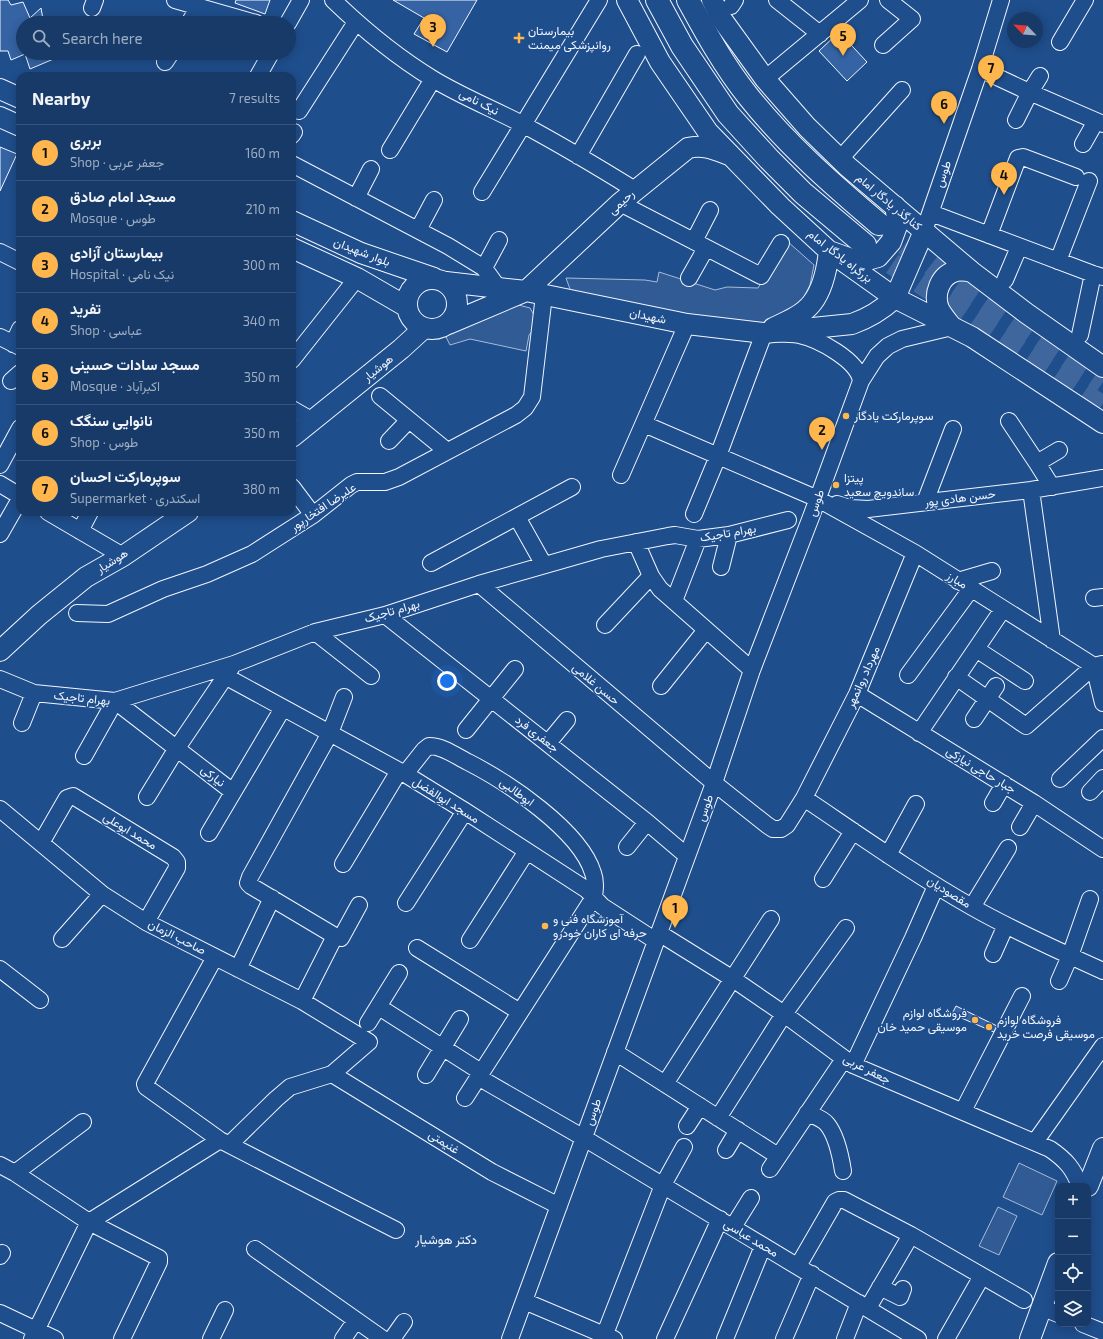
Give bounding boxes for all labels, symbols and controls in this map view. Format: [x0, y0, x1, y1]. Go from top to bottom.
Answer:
north arrow [1007, 12, 1043, 48]
pin: 3 [420, 14, 446, 47]
search box [16, 16, 296, 60]
place label: بیمارستان روانپزشکی میمنت [528, 23, 611, 53]
pin: 5 [830, 23, 856, 56]
icon: search [30, 27, 52, 49]
text: Search here [62, 29, 143, 47]
marker: بیمارستان روانپزشکی میمنت [513, 32, 525, 44]
pin: 7 [978, 55, 1004, 88]
street label: نیک نامی [456, 85, 502, 119]
text: Nearby [32, 88, 90, 108]
text: 7 results [229, 90, 280, 106]
pin: 6 [931, 91, 957, 124]
text: بربری [70, 131, 102, 149]
text: 1 [42, 145, 48, 161]
text: 160 m [245, 145, 280, 161]
text: Shop · جعفر عربی [70, 154, 164, 170]
street label: طوس [931, 158, 955, 190]
pin: 4 [991, 162, 1017, 195]
street label: کنارگذر یادگار امام [853, 170, 925, 234]
street label: رحیمی [604, 186, 638, 218]
text: مسجد امام صادق [70, 187, 176, 205]
text: 2 [41, 201, 49, 217]
text: 210 m [245, 201, 280, 217]
text: Mosque · طوس [70, 210, 156, 226]
street label: بزرگراه یادگار امام [804, 226, 876, 286]
street label: بلوار شهیدان [331, 234, 393, 270]
text: بیمارستان آزادی [70, 243, 163, 261]
text: 3 [41, 257, 49, 273]
text: 300 m [243, 257, 280, 273]
text: Hospital · نیک نامی [70, 266, 174, 282]
text: تفرید [70, 299, 101, 317]
street label: شهیدان [628, 304, 668, 328]
text: 4 [41, 313, 49, 329]
text: 340 m [243, 313, 280, 329]
text: Shop · عباسی [70, 322, 142, 338]
street label: هوشیار [359, 351, 397, 386]
text: مسجد سادات حسینی [70, 355, 200, 373]
text: 5 [41, 369, 49, 385]
text: 350 m [244, 369, 280, 385]
text: Mosque · اکبرآباد [70, 378, 160, 394]
place label: سوپرمارکت یادگار [853, 408, 933, 424]
text: نانوایی سنگک [70, 411, 153, 429]
marker: سوپرمارکت یادگار [841, 411, 851, 421]
pin: 2 [809, 417, 835, 450]
text: 6 [41, 425, 49, 441]
text: 350 m [244, 425, 280, 441]
text: Shop · طوس [70, 434, 138, 450]
text: سوپرمارکت احسان [70, 467, 181, 485]
place label: پیتزا ساندویچ سعید [844, 470, 914, 501]
street label: علیرضا افتخارپور [286, 479, 359, 536]
marker: پیتزا ساندویچ سعید [831, 480, 841, 490]
text: 7 [42, 481, 48, 497]
text: 380 m [243, 481, 280, 497]
street label: حسن هادی پور [922, 486, 997, 510]
street label: طوس [804, 487, 828, 519]
text: Supermarket · اسکندری [70, 490, 200, 506]
street label: بهرام تاجیک [699, 520, 757, 546]
street label: هوشیار [92, 545, 131, 578]
street label: مبارز [943, 567, 970, 593]
street label: بهرام تاجیک [363, 595, 421, 627]
street label: مهرداد روانمهر [842, 644, 884, 711]
street label: حسن غلامی [569, 659, 623, 709]
your location [437, 671, 457, 691]
street label: بهرام تاجیک [53, 687, 111, 709]
street label: جعفری فرد [512, 712, 562, 756]
street label: جبار حاجی نیازکی [943, 743, 1019, 797]
street label: نیارکی [197, 761, 229, 791]
street label: مسجد ابوالفضل [410, 773, 482, 827]
street label: ابوطالبی [496, 774, 538, 810]
street label: طوس [693, 792, 717, 824]
street label: محمد ابوعلی [100, 809, 160, 853]
street label: مقصودیان [924, 872, 974, 912]
pin: 1 [662, 895, 688, 928]
place label: آموزشگاه فنی و حرفه ای کاران خودرو [553, 911, 647, 941]
street label: صاحب الزمان [145, 916, 209, 958]
marker: آموزشگاه فنی و حرفه ای کاران خودرو [540, 921, 550, 931]
place label: فروشگاه لوازم موسیقی حمید خان [877, 1005, 967, 1035]
place label: فروشگاه لوازم موسیقی فرصت خرید [997, 1012, 1095, 1042]
marker: فروشگاه لوازم موسیقی حمید خان [970, 1015, 980, 1025]
marker: فروشگاه لوازم موسیقی فرصت خرید [984, 1022, 994, 1032]
street label: جعفر عربی [841, 1050, 893, 1088]
street label: طوس [581, 1096, 605, 1128]
street label: غنیمتی [426, 1126, 462, 1158]
map controls [1055, 1183, 1091, 1327]
button: + [1055, 1183, 1091, 1219]
street label: محمد عباسی [721, 1215, 781, 1261]
button: − [1055, 1219, 1091, 1255]
district label: دکتر هوشیار [414, 1231, 477, 1248]
button: locate [1055, 1255, 1091, 1291]
button: layers [1055, 1291, 1091, 1327]

